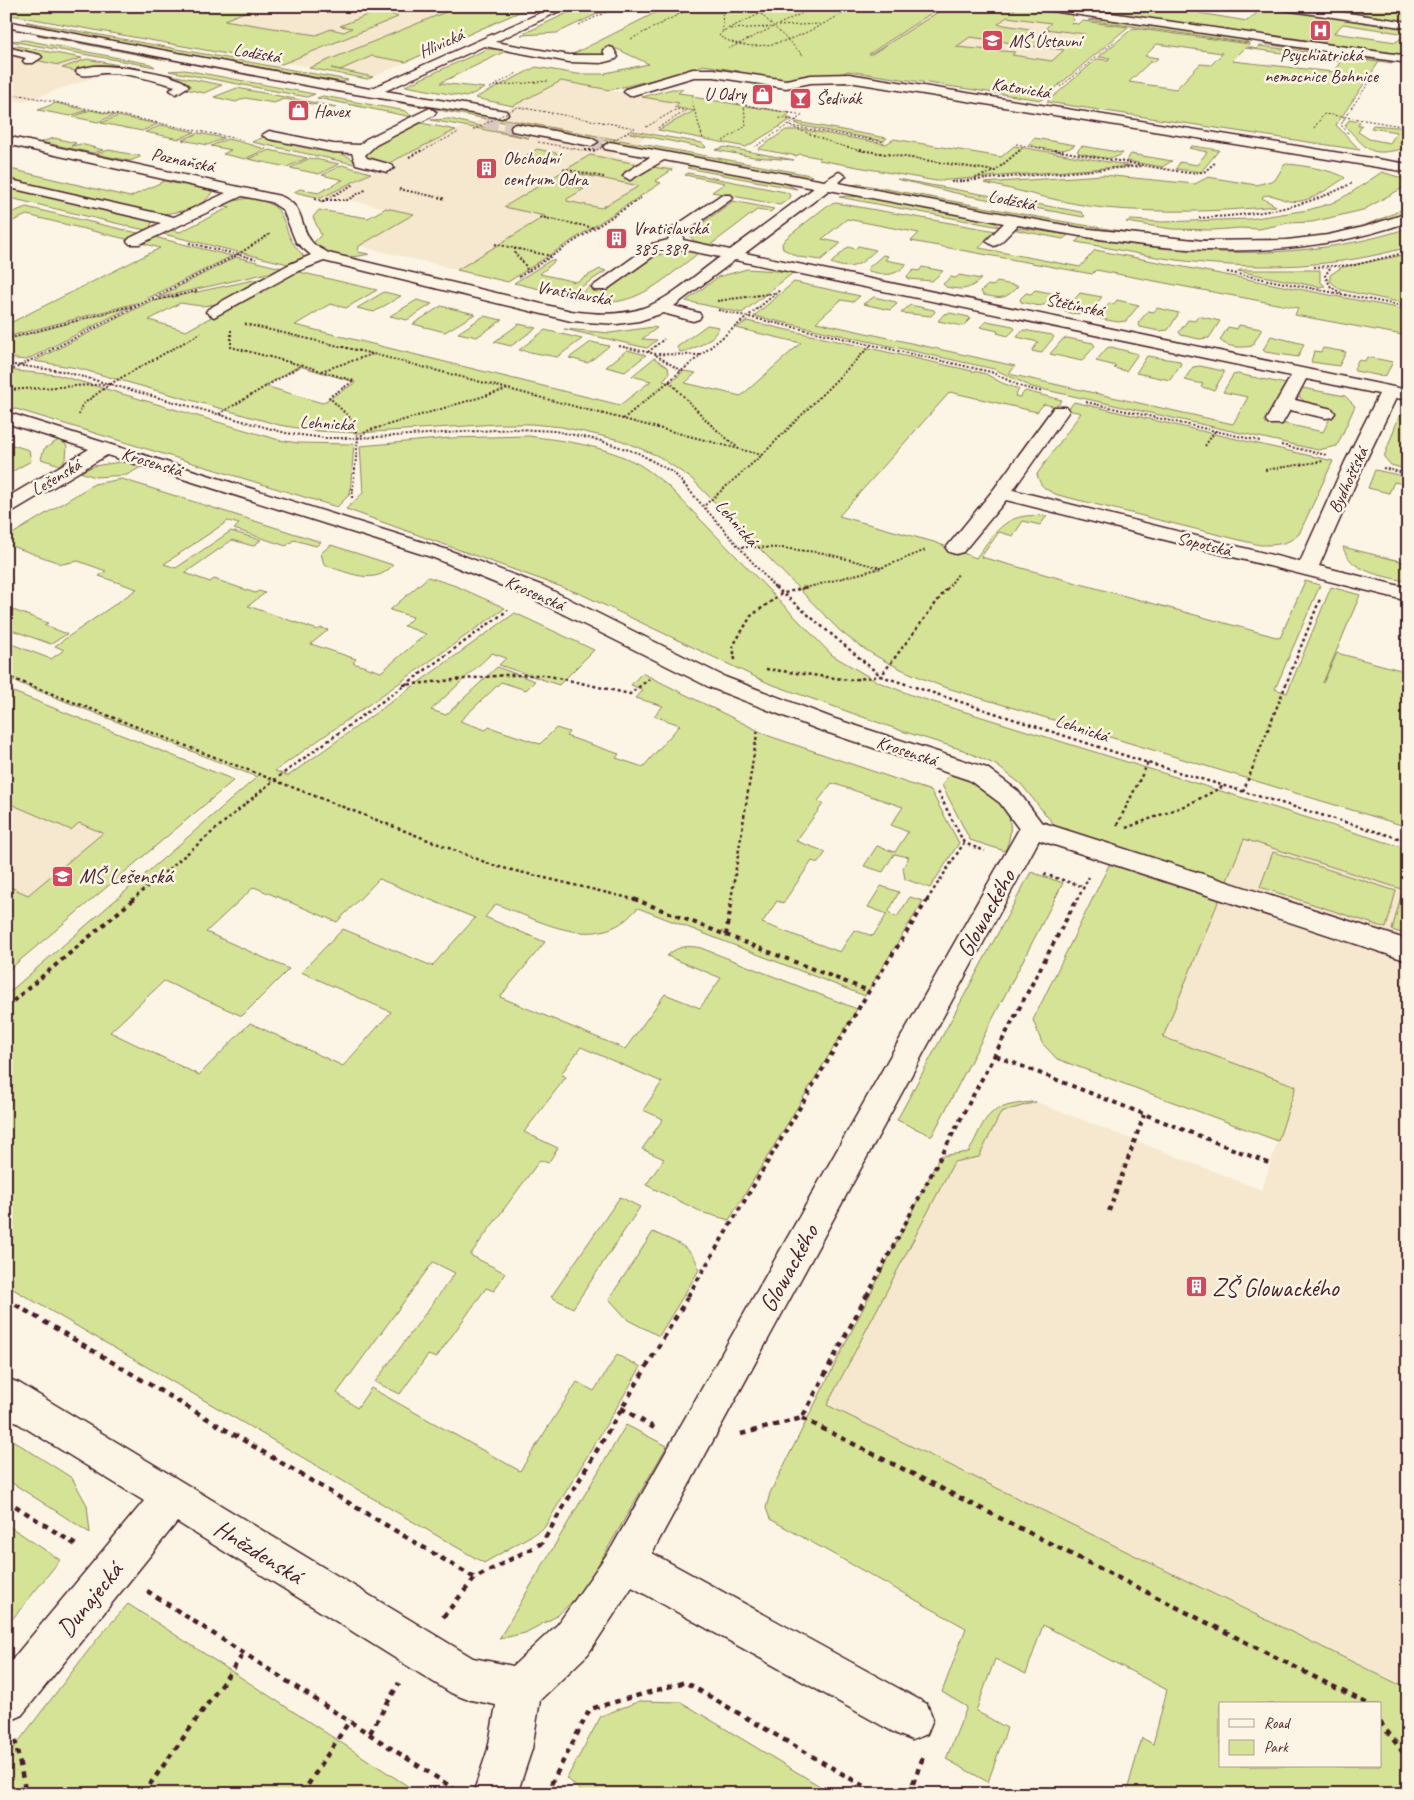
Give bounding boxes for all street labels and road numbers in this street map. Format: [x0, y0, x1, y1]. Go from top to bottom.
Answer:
street label: Hlivická [415, 22, 469, 63]
street label: Lodžská [232, 38, 284, 68]
street label: Katovická [990, 73, 1054, 104]
street label: Poznaňská [149, 143, 219, 178]
street label: Lodžská [987, 185, 1039, 216]
street label: Vratislavská [535, 276, 615, 311]
street label: Štětínská [1044, 288, 1108, 322]
street label: Lehnická [299, 411, 357, 436]
street label: Krosenská [119, 442, 187, 482]
street label: Bydhošťská [1323, 442, 1374, 516]
street label: Lešenská [27, 453, 87, 500]
street label: Lehnická [711, 495, 765, 552]
street label: Sopotská [1175, 527, 1235, 562]
street label: Krosenská [502, 570, 570, 617]
street label: Lehnická [1053, 709, 1113, 748]
street label: Krosenská [874, 731, 942, 772]
street label: Glowackého [949, 863, 1024, 963]
street label: Glowackého [752, 1218, 827, 1318]
street label: Hnězdenská [208, 1512, 311, 1593]
street label: Dunajecká [50, 1554, 131, 1644]

